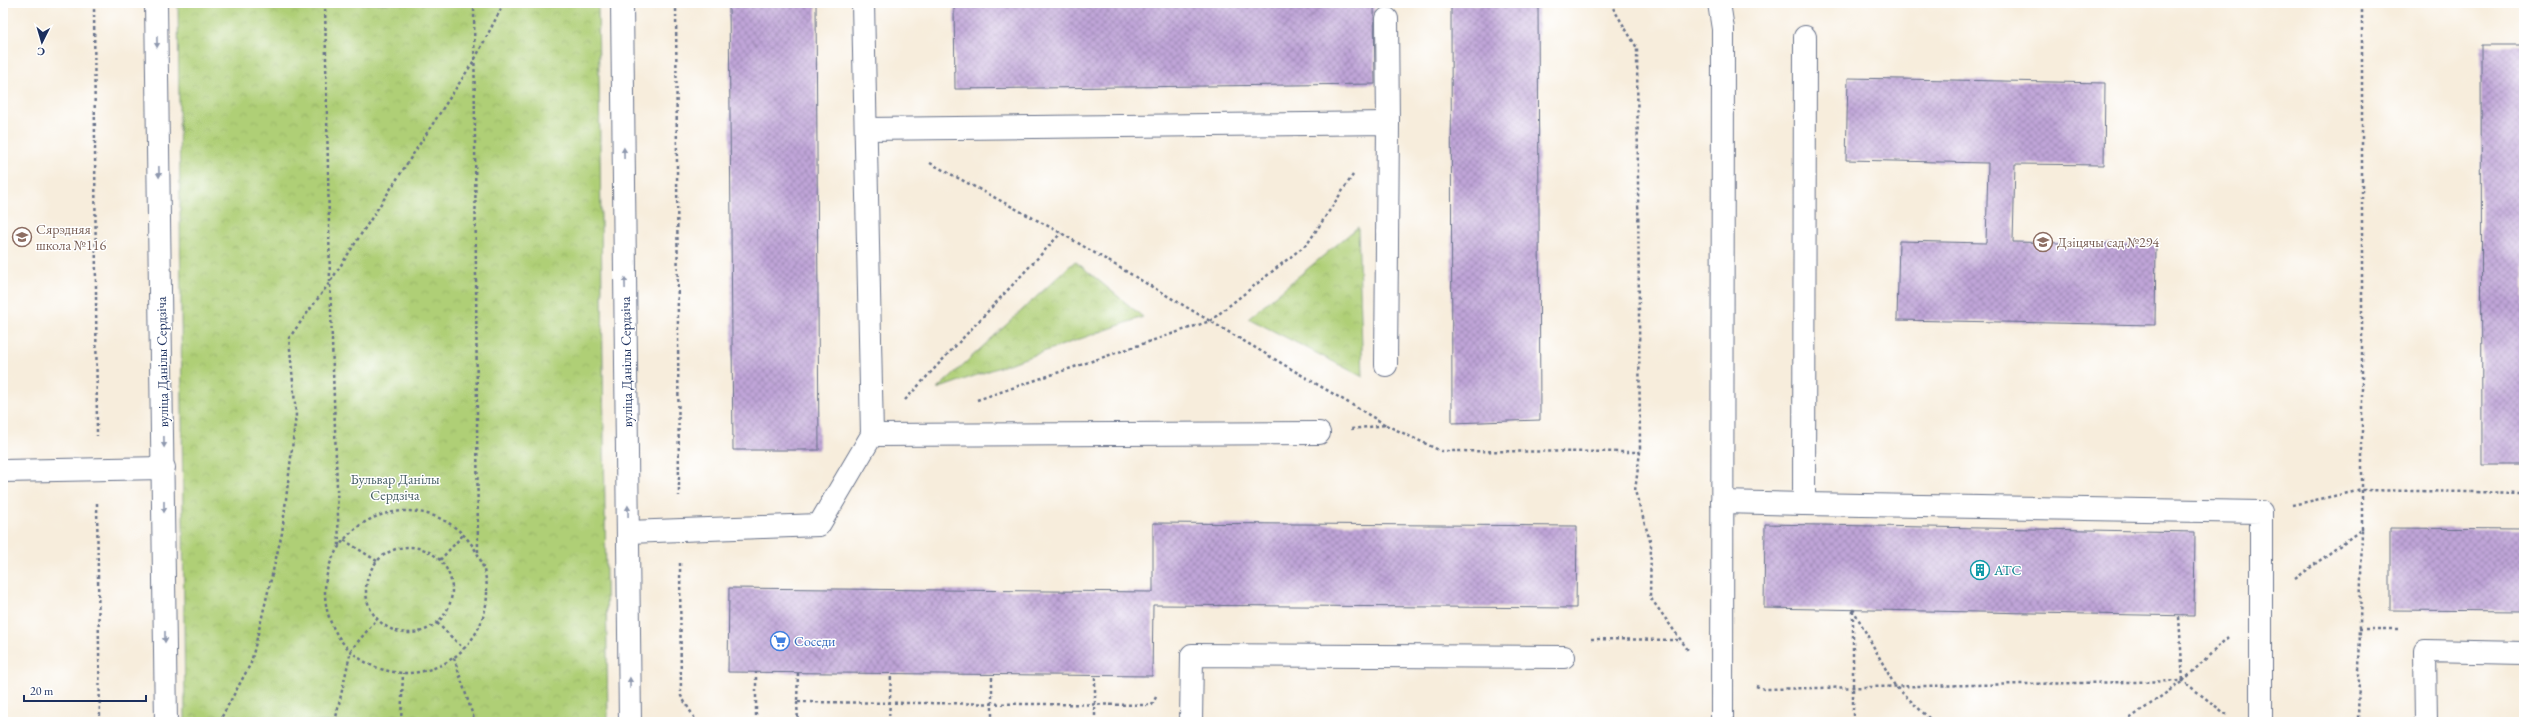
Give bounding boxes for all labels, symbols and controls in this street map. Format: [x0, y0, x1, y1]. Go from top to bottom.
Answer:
north arrow [22, 22, 62, 62]
one-way arrow [154, 36, 160, 49]
text: С [36, 45, 46, 59]
one-way arrow [621, 146, 627, 159]
one-way arrow [156, 166, 162, 179]
place label: Сярэдняя школа №116 [36, 220, 106, 254]
school or university icon: Сярэдняя школа №116 [11, 226, 33, 248]
school or university icon: Дзіцячы сад №294 [2032, 231, 2054, 253]
place label: Дзіцячы сад №294 [2057, 233, 2160, 251]
one-way arrow [622, 277, 629, 289]
street label: вуліца Данілы Сердзіча [152, 296, 172, 428]
street label: вуліца Данілы Сердзіча [616, 296, 636, 428]
one-way arrow [161, 436, 167, 449]
park label: Бульвар Данілы Сердзіча [350, 470, 440, 504]
one-way arrow [161, 501, 167, 514]
one-way arrow [625, 504, 631, 517]
building icon: АТС [1969, 559, 1991, 581]
place label: АТС [1993, 561, 2021, 579]
supermarket icon: Соседи [769, 630, 791, 652]
one-way arrow [162, 631, 168, 644]
place label: Соседи [794, 632, 836, 650]
one-way arrow [627, 676, 633, 689]
scale bar [24, 677, 146, 703]
text: 20 m [30, 683, 54, 699]

